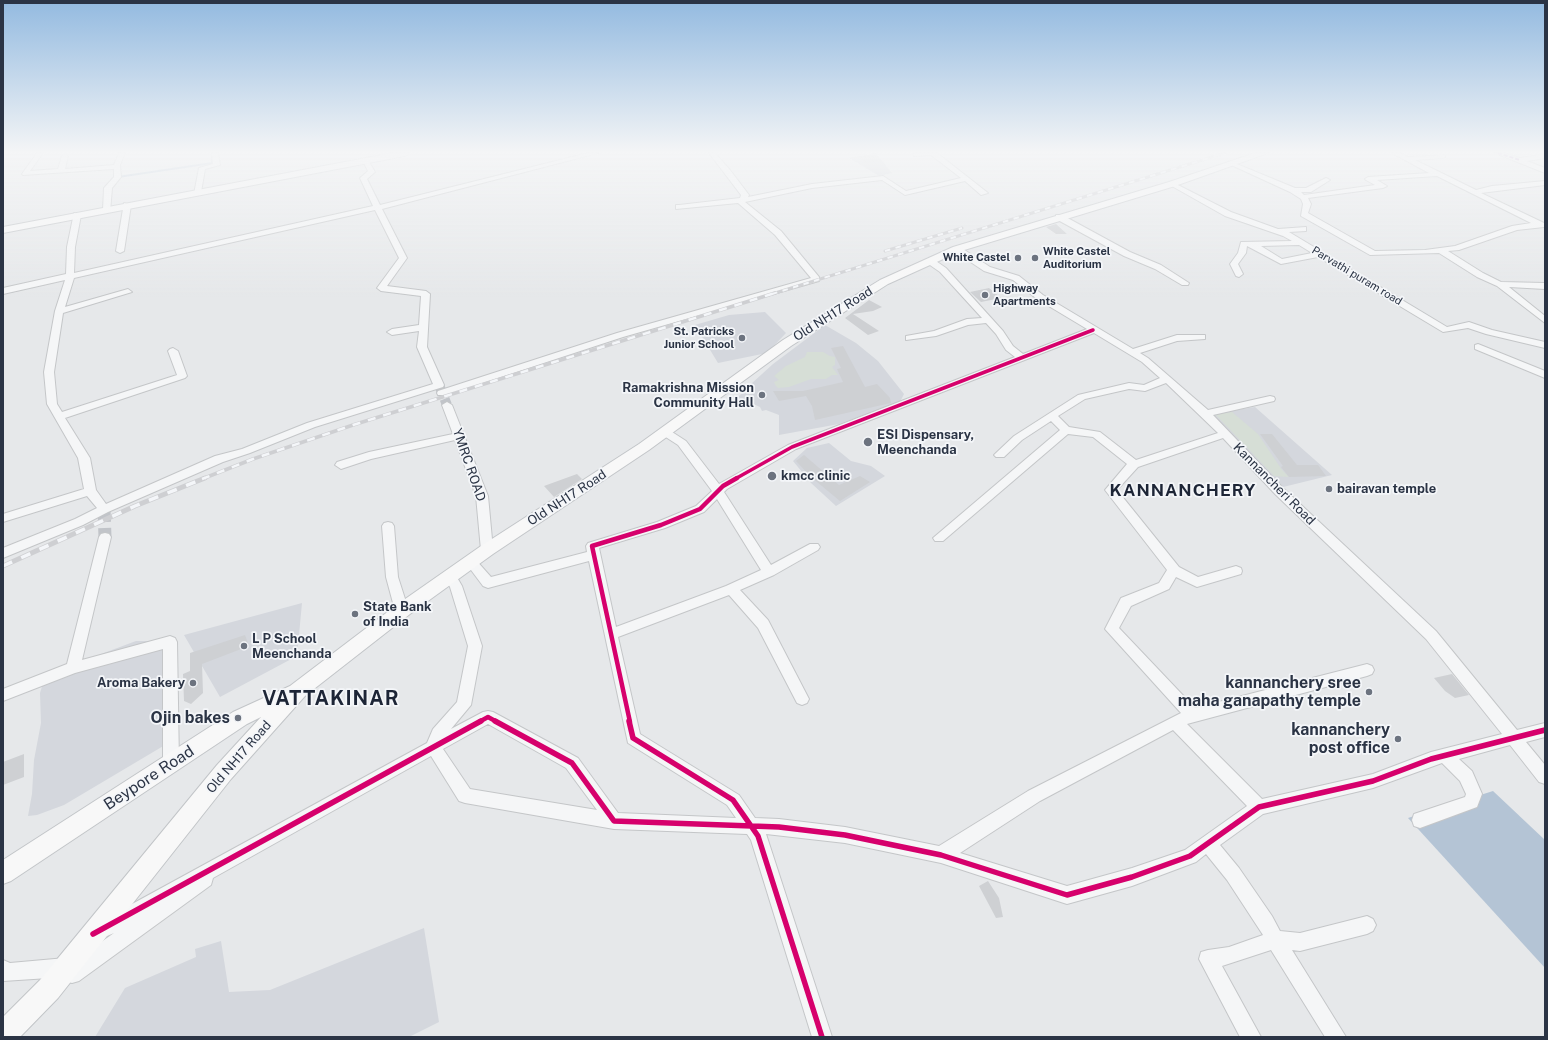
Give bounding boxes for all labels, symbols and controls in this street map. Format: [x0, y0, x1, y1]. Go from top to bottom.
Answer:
street label: Parvathi puram road [1309, 244, 1405, 308]
place label: White Castel Auditorium [1043, 245, 1110, 271]
place label: White Castel [943, 251, 1010, 265]
marker: White Castel [1013, 253, 1023, 263]
marker: White Castel Auditorium [1030, 253, 1040, 263]
place label: Highway Apartments [993, 282, 1056, 308]
street label: Old NH17 Road [790, 283, 876, 345]
marker: Highway Apartments [980, 290, 990, 300]
place label: St. Patricks Junior School [664, 325, 734, 351]
marker: St. Patricks Junior School [737, 333, 747, 343]
place label: Ramakrishna Mission Community Hall [622, 380, 754, 411]
marker: Ramakrishna Mission Community Hall [757, 390, 767, 400]
street label: YMRC ROAD [449, 426, 489, 504]
place label: ESI Dispensary, Meenchanda [877, 427, 974, 458]
marker: ESI Dispensary, Meenchanda [862, 436, 874, 448]
street label: Kannancheri Road [1230, 440, 1318, 528]
street label: Old NH17 Road [525, 467, 609, 529]
place label: kmcc clinic [781, 468, 850, 484]
marker: kmcc clinic [766, 470, 778, 482]
district label: KANNANCHERY [1110, 481, 1256, 501]
place label: bairavan temple [1337, 481, 1436, 497]
marker: bairavan temple [1324, 484, 1334, 494]
place label: State Bank of India [363, 599, 431, 630]
marker: State Bank of India [350, 609, 360, 619]
place label: L P School Meenchanda [252, 631, 332, 662]
marker: L P School Meenchanda [239, 641, 249, 651]
place label: kannanchery sree maha ganapathy temple [1178, 673, 1361, 711]
place label: Aroma Bakery [97, 675, 185, 691]
marker: Aroma Bakery [188, 678, 198, 688]
district label: VATTAKINAR [262, 687, 400, 711]
marker: kannanchery sree maha ganapathy temple [1364, 687, 1374, 697]
place label: Ojin bakes [151, 708, 230, 728]
marker: Ojin bakes [233, 713, 243, 723]
street label: Old NH17 Road [203, 718, 275, 796]
place label: kannanchery post office [1291, 720, 1390, 758]
marker: kannanchery post office [1393, 734, 1403, 744]
street label: Beypore Road [100, 742, 198, 814]

